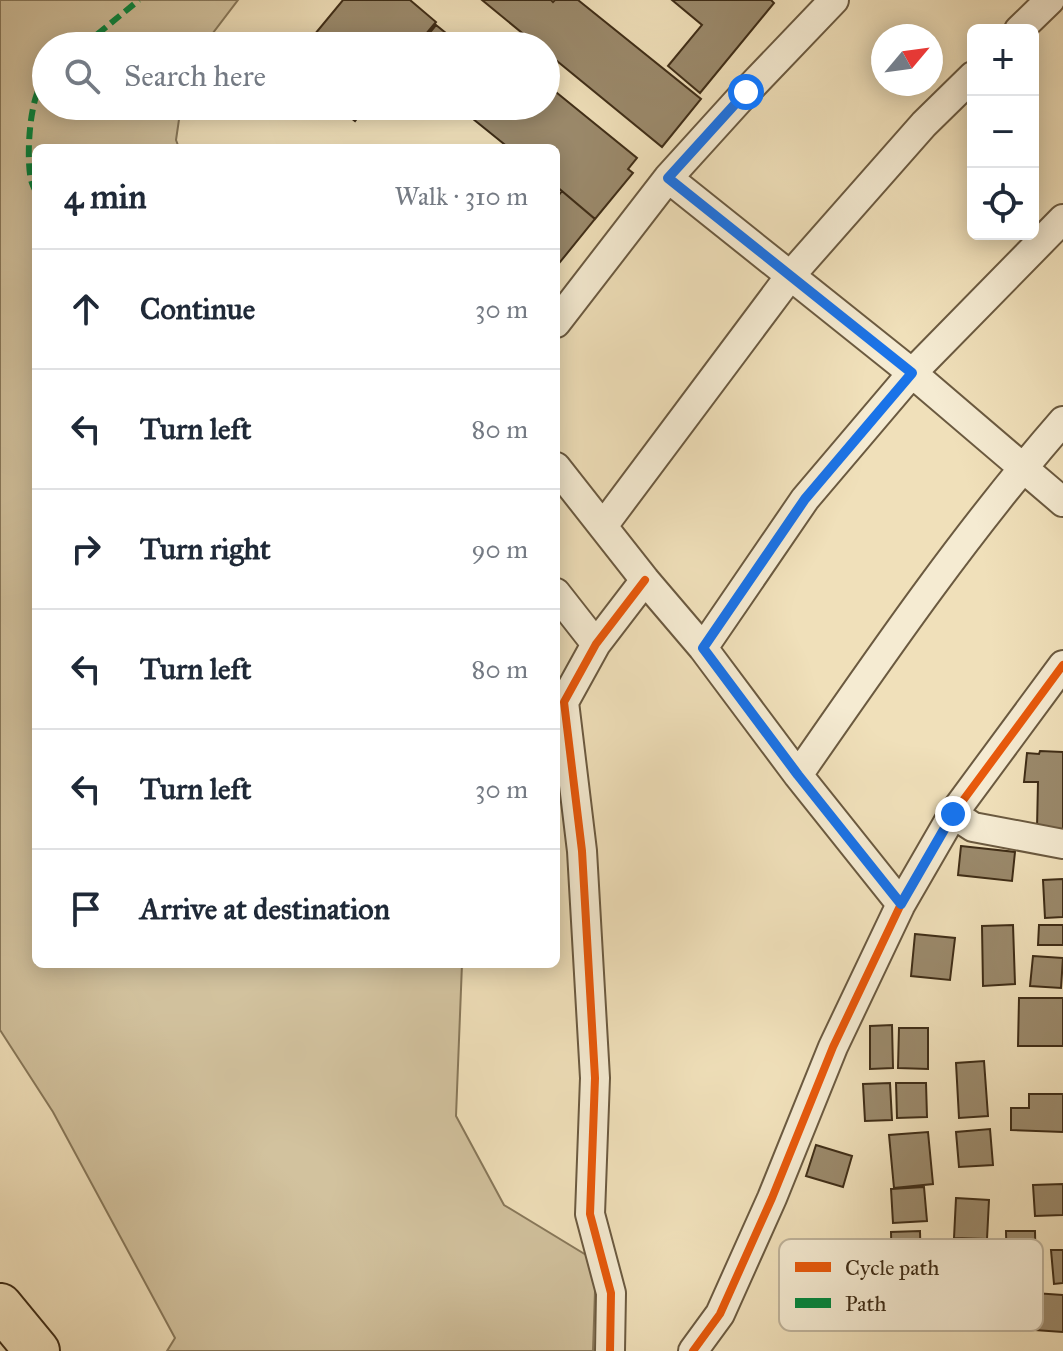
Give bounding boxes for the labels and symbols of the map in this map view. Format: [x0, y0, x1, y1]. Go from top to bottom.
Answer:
north arrow [871, 24, 943, 96]
route start [728, 74, 764, 110]
route end [935, 796, 971, 832]
legend [779, 1239, 1043, 1331]
text: Cycle path [845, 1254, 940, 1281]
text: Path [845, 1290, 887, 1317]

